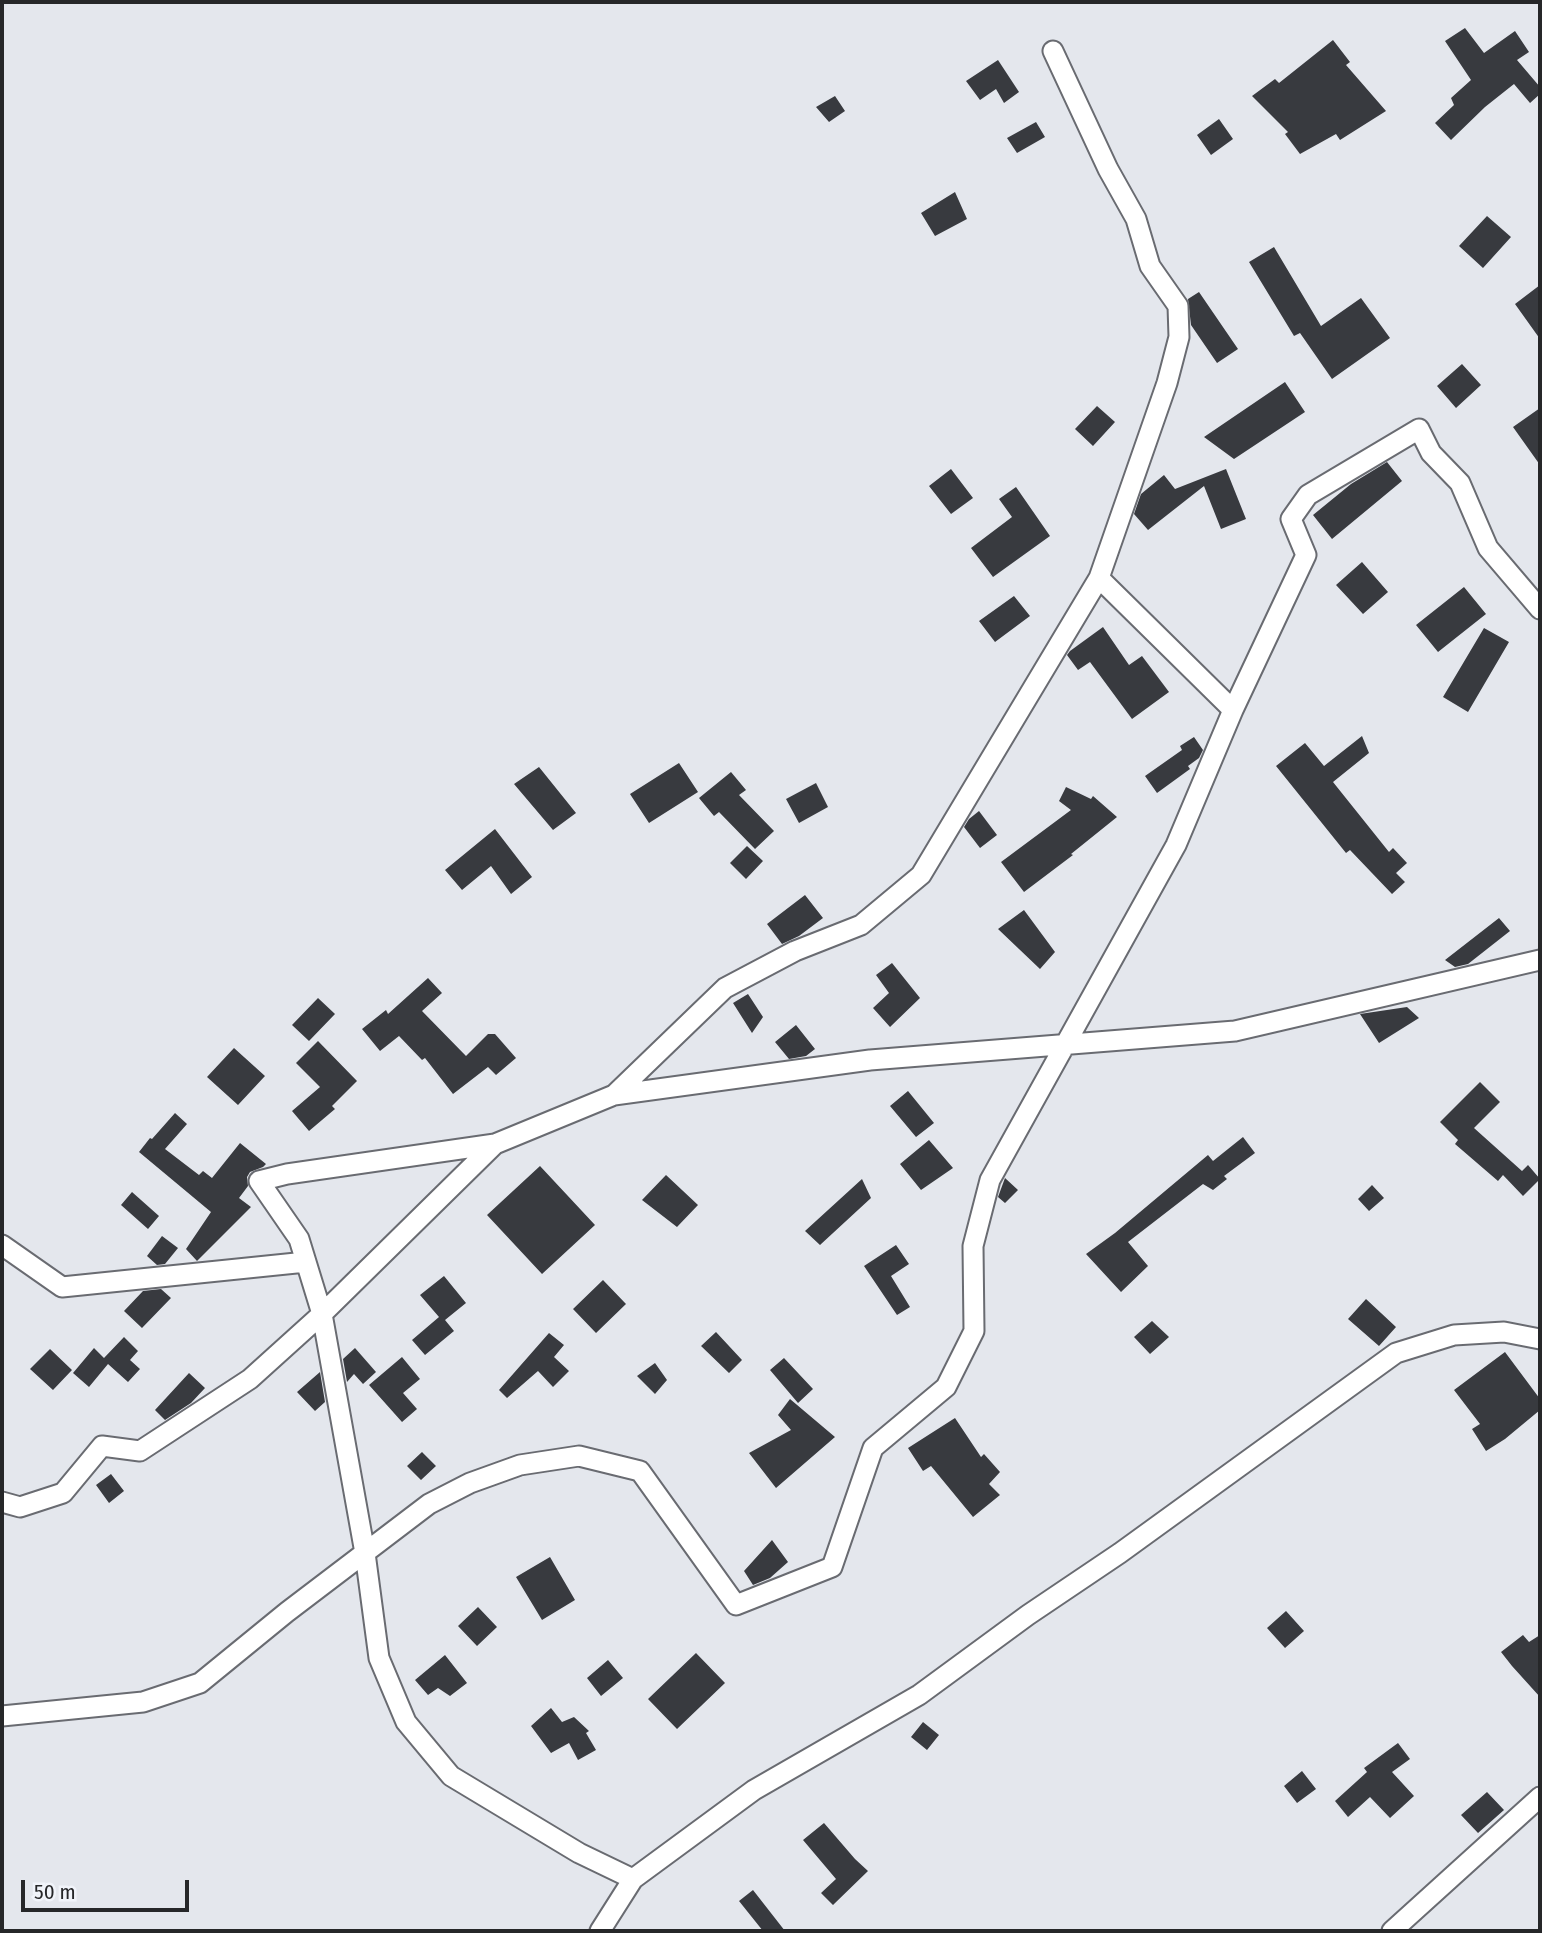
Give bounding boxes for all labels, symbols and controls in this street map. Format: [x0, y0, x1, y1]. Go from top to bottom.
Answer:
scale bar [24, 1867, 192, 1911]
text: 50 m [34, 1879, 76, 1905]

